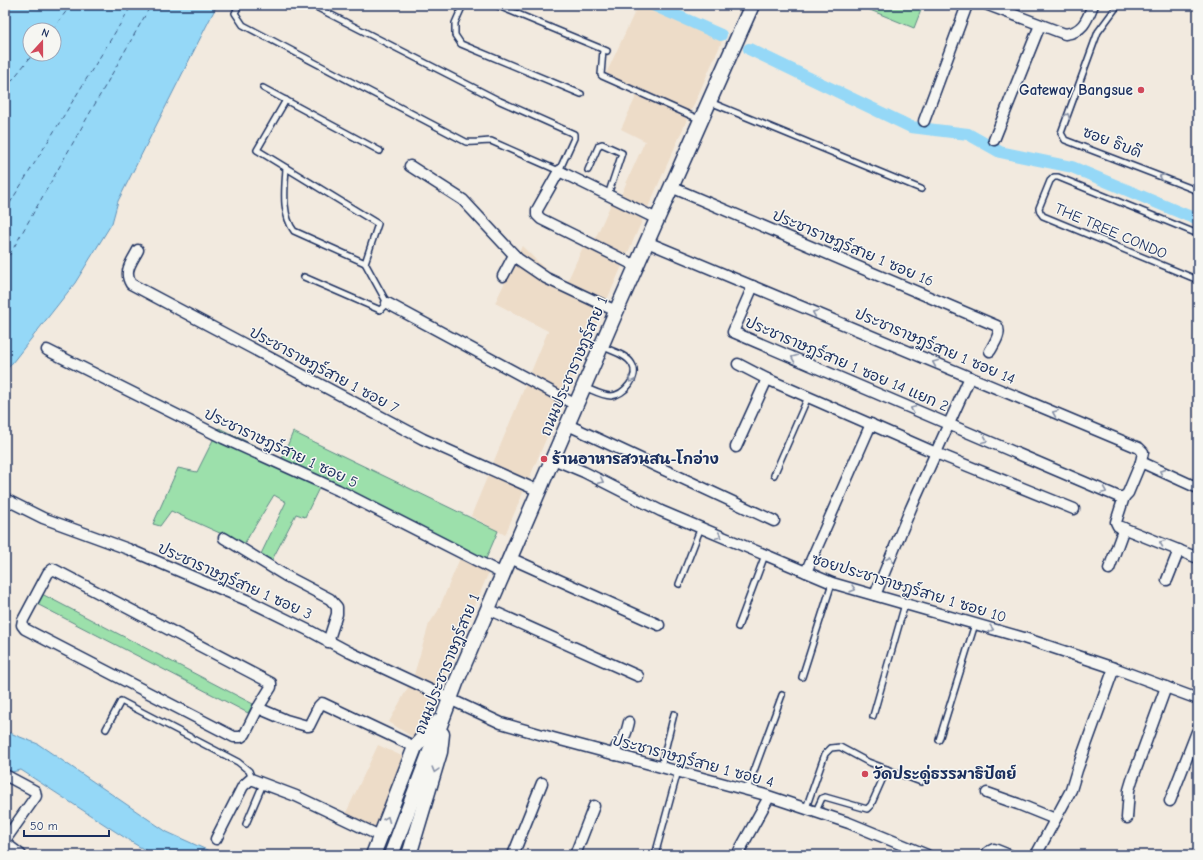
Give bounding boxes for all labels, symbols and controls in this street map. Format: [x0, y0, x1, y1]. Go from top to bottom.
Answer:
north arrow [22, 22, 62, 62]
text: N [40, 26, 51, 40]
place label: Gateway Bangsue [1019, 81, 1133, 99]
marker: Gateway Bangsue [1136, 85, 1146, 95]
one-way arrow [1062, 112, 1070, 119]
street label: ซอย ธิบดี [1080, 123, 1144, 161]
one-way arrow [1158, 173, 1165, 181]
street label: THE TREE CONDO [1052, 199, 1170, 263]
street label: ประชาราษฎร์สาย 1 ซอย 16 [769, 205, 937, 291]
street label: ถนนประชาราษฎร์สาย 1 [535, 293, 613, 439]
street label: ประชาราษฎร์สาย 1 ซอย 14 [852, 303, 1018, 389]
one-way arrow [812, 309, 819, 317]
street label: ประชาราษฎร์สาย 1 ซอย 14 แยก 2 [742, 312, 952, 416]
street label: ประชาราษฎร์สาย 1 ซอย 7 [246, 322, 402, 418]
one-way arrow [790, 354, 797, 362]
one-way arrow [932, 359, 939, 367]
one-way arrow [628, 376, 636, 383]
street label: ประชาราษฎร์สาย 1 ซอย 5 [201, 404, 361, 492]
one-way arrow [910, 406, 918, 414]
one-way arrow [1052, 410, 1060, 418]
one-way arrow [981, 435, 988, 443]
place label: ร้านอาหารสวนสน-โกอ่าง [552, 449, 719, 468]
marker: ร้านอาหารสวนสน-โกอ่าง [539, 454, 549, 464]
one-way arrow [1159, 468, 1166, 476]
one-way arrow [597, 476, 604, 483]
one-way arrow [1101, 486, 1108, 494]
one-way arrow [715, 531, 722, 539]
street label: ประชาราษฎร์สาย 1 ซอย 3 [155, 538, 315, 624]
one-way arrow [1158, 540, 1165, 548]
street label: ซอยประชาราษฎร์สาย 1 ซอย 10 [809, 549, 1009, 627]
one-way arrow [885, 556, 893, 564]
one-way arrow [849, 584, 856, 593]
street label: ถนนประชาราษฎร์สาย 1 [410, 591, 484, 737]
one-way arrow [987, 624, 994, 633]
street label: ประชาราษฎร์สาย 1 ซอย 4 [610, 730, 776, 792]
place label: วัดประดู่ธรรมาธิปัตย์ [873, 764, 1016, 785]
one-way arrow [431, 766, 440, 773]
marker: วัดประดู่ธรรมาธิปัตย์ [860, 769, 870, 779]
scale bar [24, 812, 109, 838]
one-way arrow [382, 815, 390, 822]
text: 50 m [30, 819, 58, 833]

